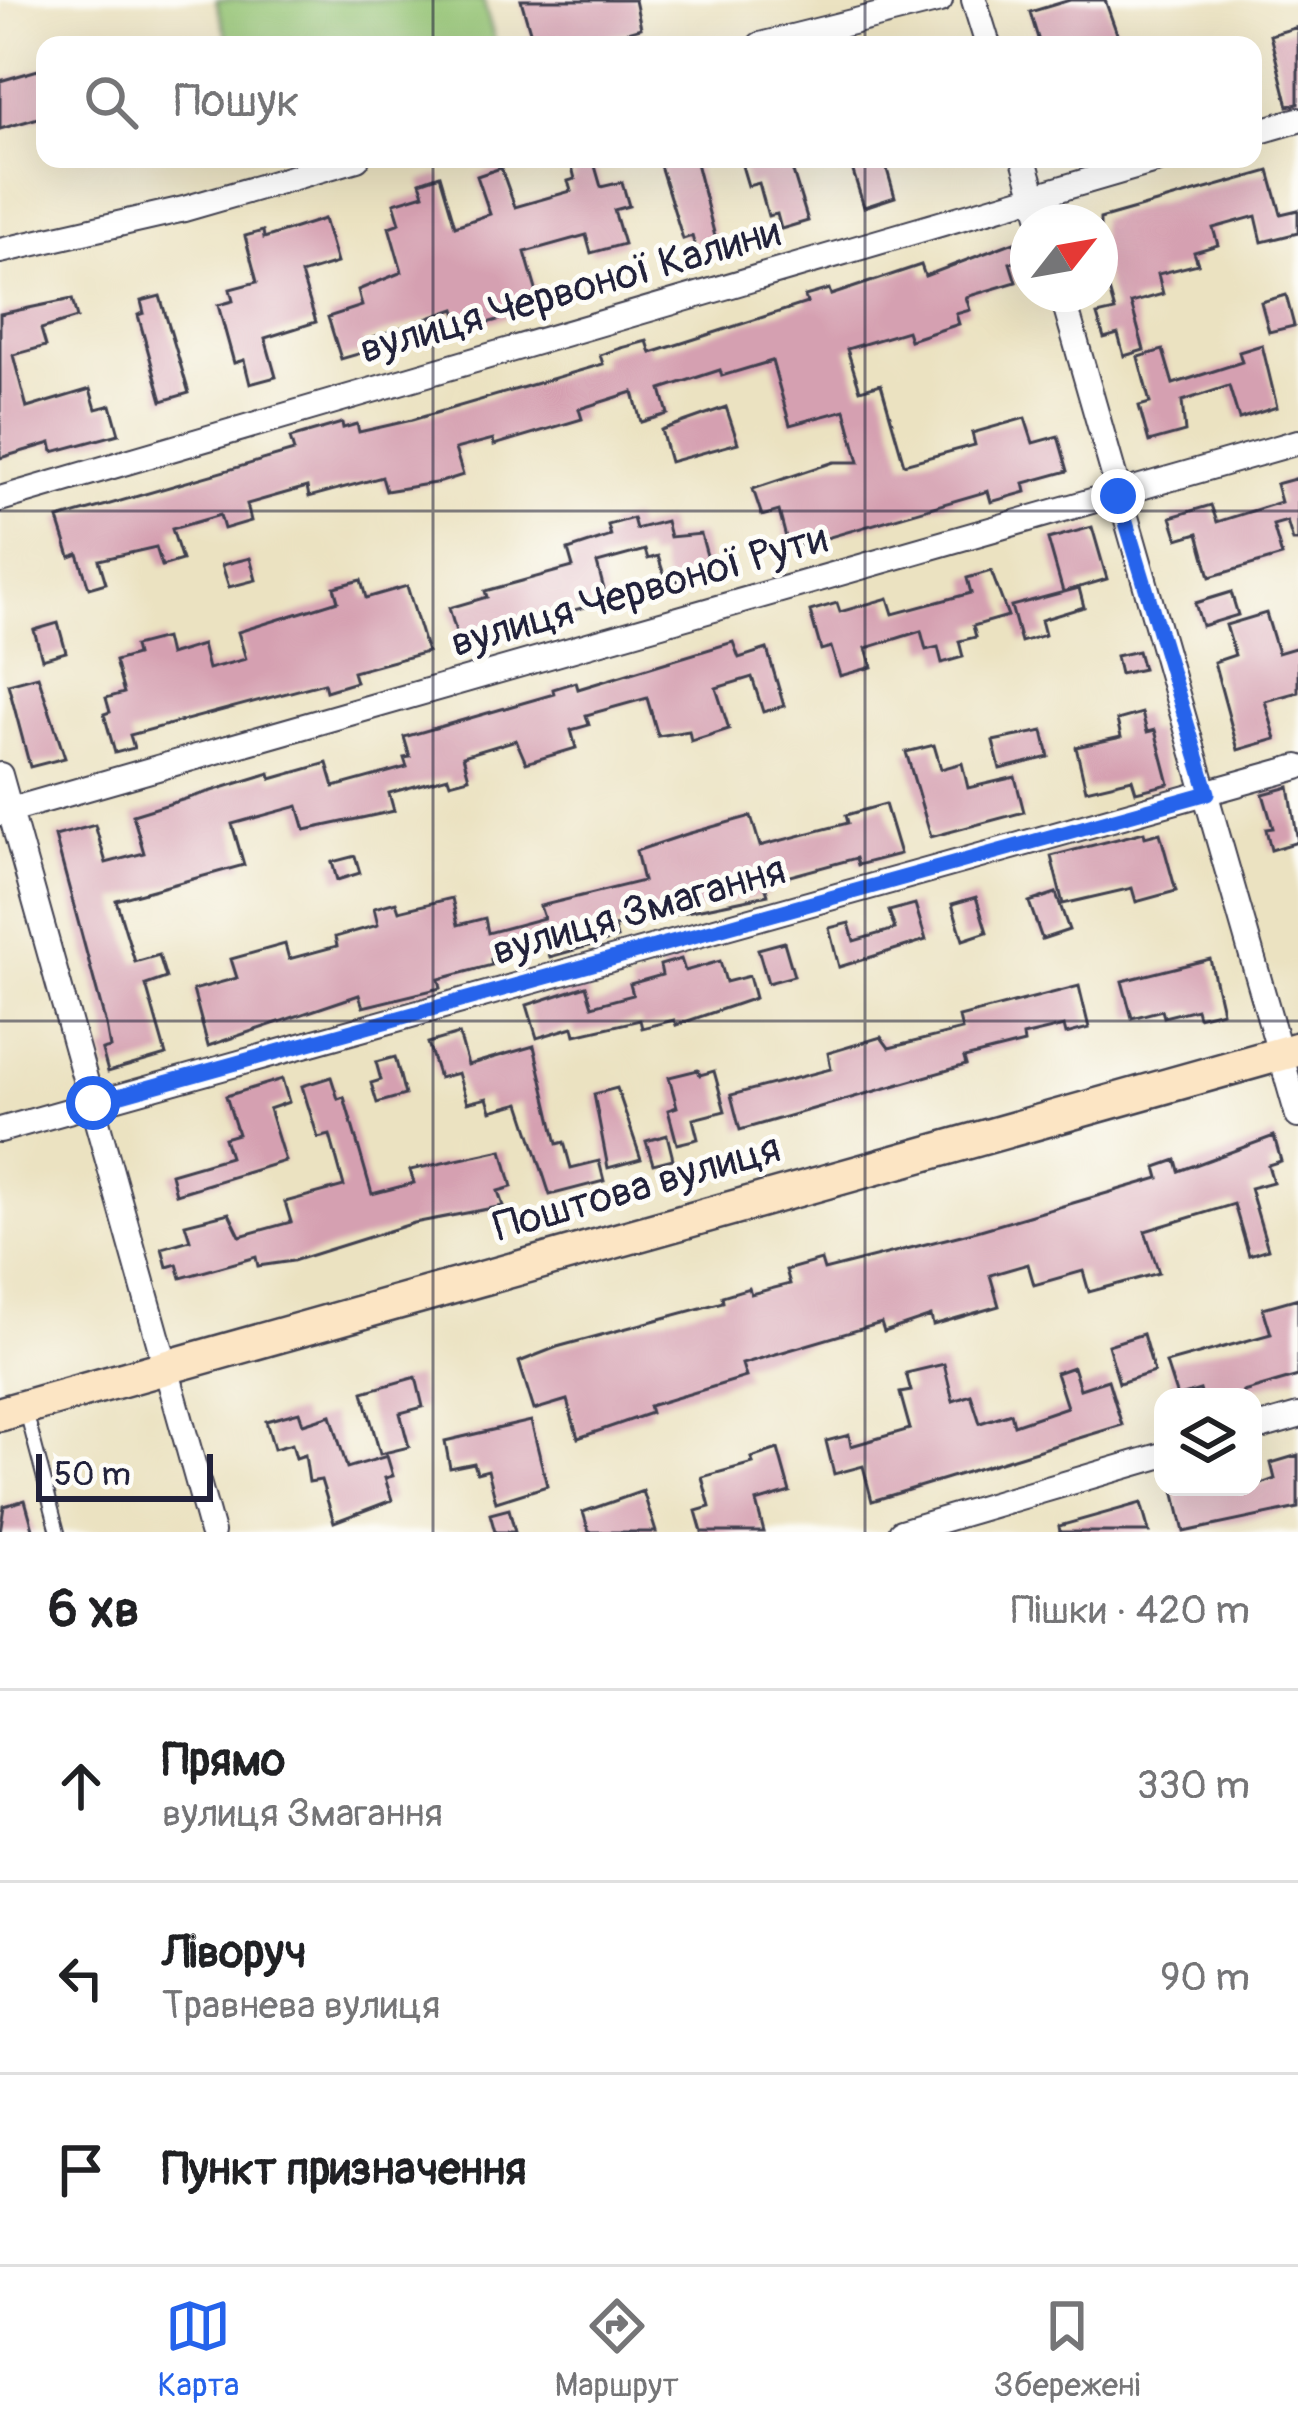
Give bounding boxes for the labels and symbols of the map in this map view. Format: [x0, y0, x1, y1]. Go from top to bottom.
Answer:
north arrow [1010, 204, 1118, 312]
street label: вулиця Червоної Калини [354, 206, 786, 376]
route end [1091, 469, 1145, 523]
street label: вулиця Червоної Рути [445, 512, 833, 670]
street label: вулиця Змагання [486, 844, 792, 978]
route start [66, 1076, 120, 1130]
street label: Поштова вулиця [488, 1122, 786, 1254]
scale bar [36, 1448, 213, 1501]

